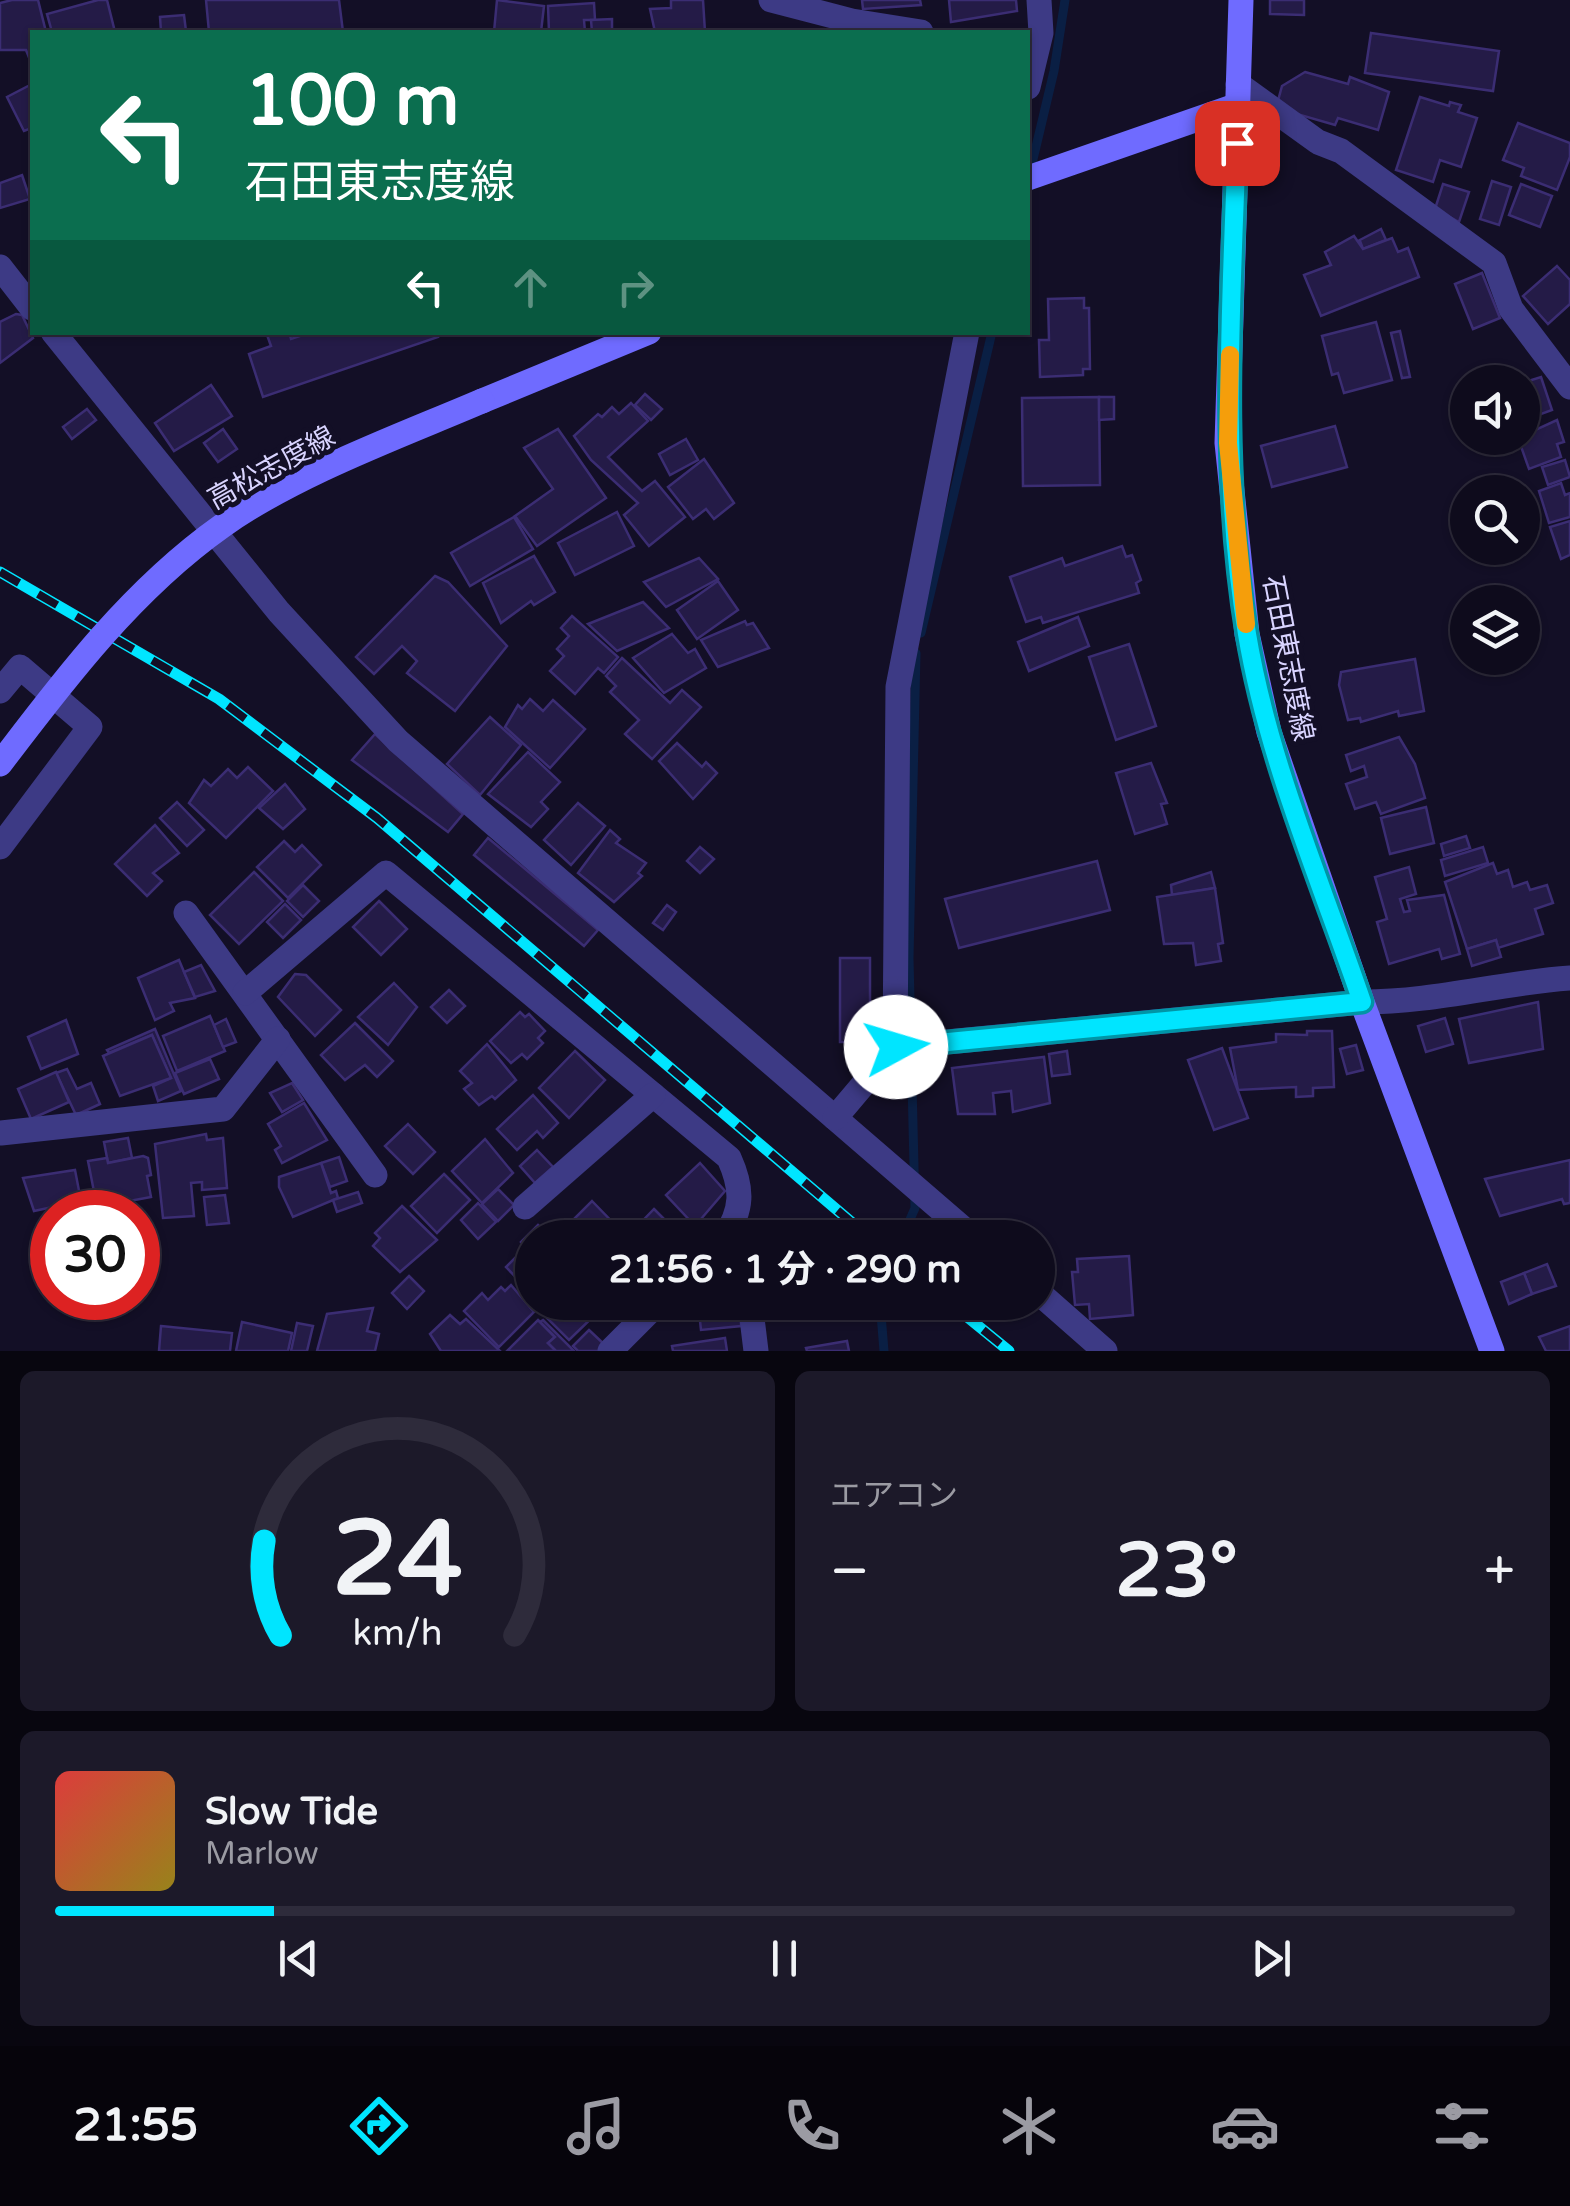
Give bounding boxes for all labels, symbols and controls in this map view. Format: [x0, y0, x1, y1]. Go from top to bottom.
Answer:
text: 100 m [245, 60, 459, 144]
icon: left [80, 70, 210, 200]
pin [1195, 101, 1280, 186]
icon: arrive [1210, 116, 1265, 171]
text: 石田東志度線 [245, 156, 515, 210]
icon: left [398, 260, 453, 315]
icon: ahead [503, 260, 558, 315]
icon: right [608, 260, 663, 315]
map controls [1450, 365, 1540, 675]
button: sound [1450, 365, 1540, 455]
street label: 高松志度線 [202, 419, 341, 517]
button: search [1450, 475, 1540, 565]
street label: 石田東志度線 [1255, 572, 1321, 744]
button: layers [1450, 585, 1540, 675]
position arrow [844, 995, 948, 1099]
speed limit sign: 30 [30, 1190, 160, 1320]
text: 21:56 · 1 分 · 290 m [609, 1247, 961, 1293]
text: エアコン [830, 1477, 958, 1515]
text: 24 [332, 1498, 463, 1623]
text: 23° [1115, 1526, 1238, 1616]
text: − [830, 1539, 869, 1605]
text: + [1484, 1539, 1515, 1605]
text: km/h [353, 1612, 442, 1655]
text: Slow Tide [205, 1789, 378, 1835]
text: Marlow [205, 1835, 319, 1873]
icon: previous [271, 1931, 326, 1986]
icon: pause [757, 1931, 812, 1986]
icon: next [1244, 1931, 1299, 1986]
icon: directions [344, 2091, 414, 2161]
icon: music [561, 2091, 631, 2161]
icon: phone [777, 2091, 847, 2161]
icon: climate [994, 2091, 1064, 2161]
icon: car [1210, 2091, 1280, 2161]
icon: filters [1427, 2091, 1497, 2161]
text: 21:55 [73, 2099, 198, 2153]

